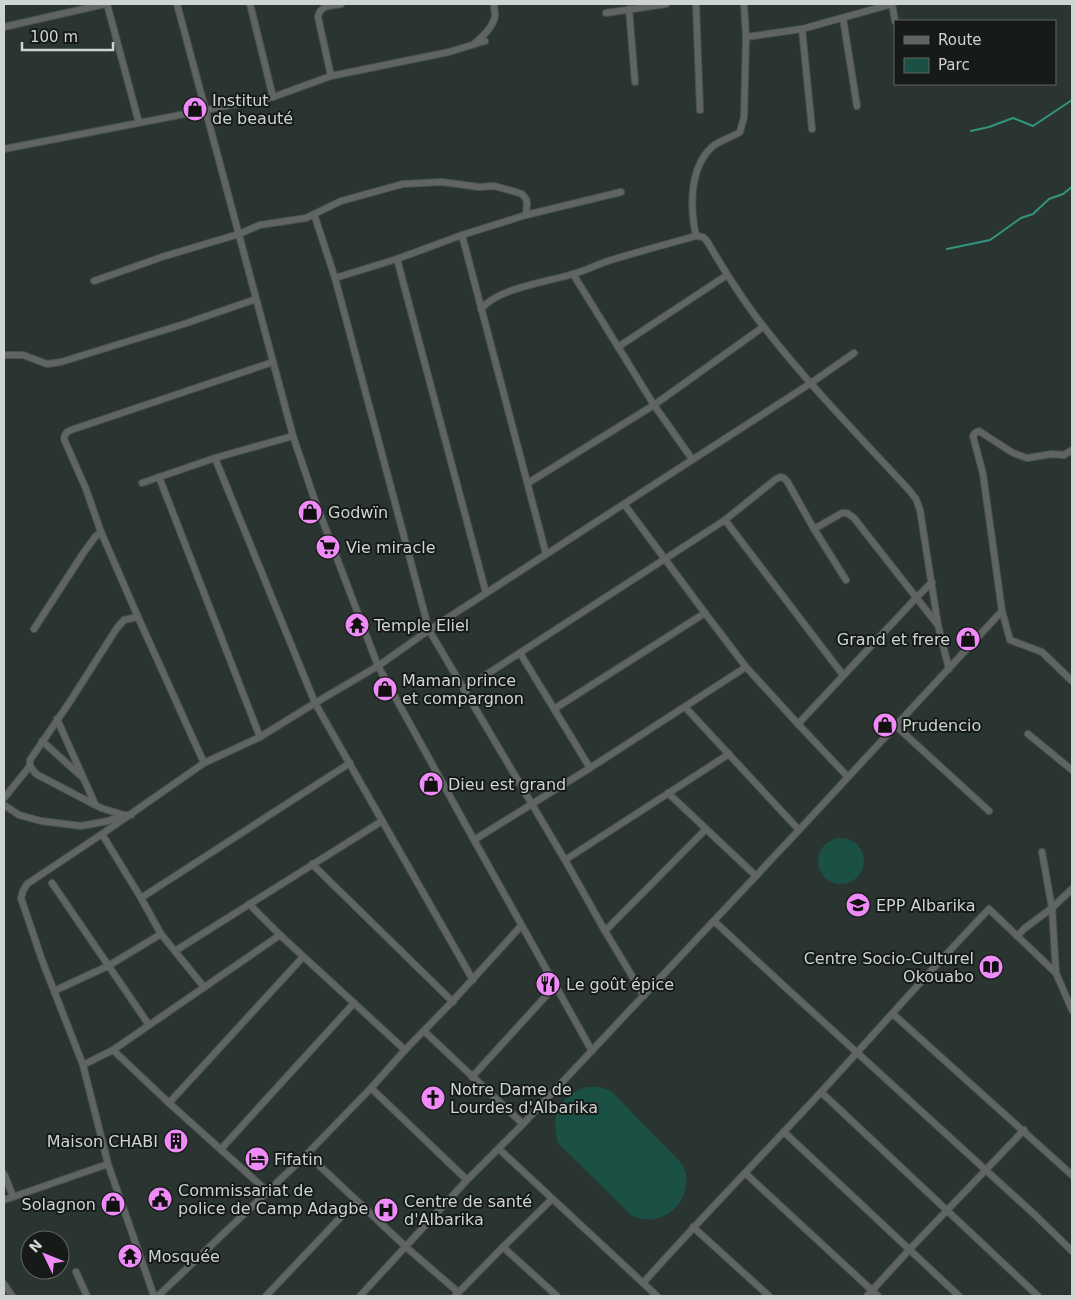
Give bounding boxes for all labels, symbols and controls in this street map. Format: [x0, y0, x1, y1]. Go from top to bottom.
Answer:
scale bar [22, 20, 114, 52]
legend [894, 20, 1056, 85]
text: 100 m [30, 28, 78, 46]
text: Route [938, 31, 982, 49]
text: Parc [938, 56, 970, 74]
place label: Institut de beauté [212, 91, 293, 128]
shop icon: Institut de beauté [182, 96, 208, 122]
shop icon: Godwïn [297, 499, 323, 525]
place label: Godwïn [328, 503, 388, 522]
supermarket icon: Vie miracle [315, 534, 341, 560]
place label: Vie miracle [346, 538, 435, 557]
temple icon: Temple Eliel [344, 612, 370, 638]
place label: Temple Eliel [373, 616, 469, 635]
shop icon: Grand et frere [955, 626, 981, 652]
place label: Grand et frere [837, 630, 950, 649]
place label: Maman prince et compargnon [402, 671, 524, 708]
shop icon: Maman prince et compargnon [372, 676, 398, 702]
shop icon: Prudencio [872, 712, 898, 738]
place label: Prudencio [902, 716, 981, 735]
shop icon: Dieu est grand [418, 771, 444, 797]
place label: Dieu est grand [448, 775, 566, 794]
school or university icon: EPP Albarika [845, 892, 871, 918]
place label: EPP Albarika [876, 896, 976, 915]
place label: Centre Socio-Culturel Okouabo [804, 949, 974, 986]
library icon: Centre Socio-Culturel Okouabo [978, 954, 1004, 980]
restaurant icon: Le goût épice [535, 971, 561, 997]
place label: Le goût épice [566, 975, 674, 994]
place label: Notre Dame de Lourdes d'Albarika [450, 1080, 598, 1117]
church icon: Notre Dame de Lourdes d'Albarika [420, 1085, 446, 1111]
building icon: Maison CHABI [163, 1128, 189, 1154]
place label: Maison CHABI [47, 1132, 158, 1151]
hotel icon: Fifatin [244, 1146, 270, 1172]
place label: Fifatin [274, 1150, 323, 1169]
place label: Commissariat de police de Camp Adagbe [178, 1181, 368, 1218]
public building icon: Commissariat de police de Camp Adagbe [147, 1186, 173, 1212]
shop icon: Solagnon [100, 1191, 126, 1217]
place label: Centre de santé d'Albarika [404, 1192, 532, 1229]
place label: Solagnon [22, 1195, 96, 1214]
hospital icon: Centre de santé d'Albarika [373, 1197, 399, 1223]
north arrow [20, 1230, 70, 1280]
text: N [26, 1236, 45, 1256]
temple icon: Mosquée [117, 1243, 143, 1269]
place label: Mosquée [148, 1247, 220, 1266]

